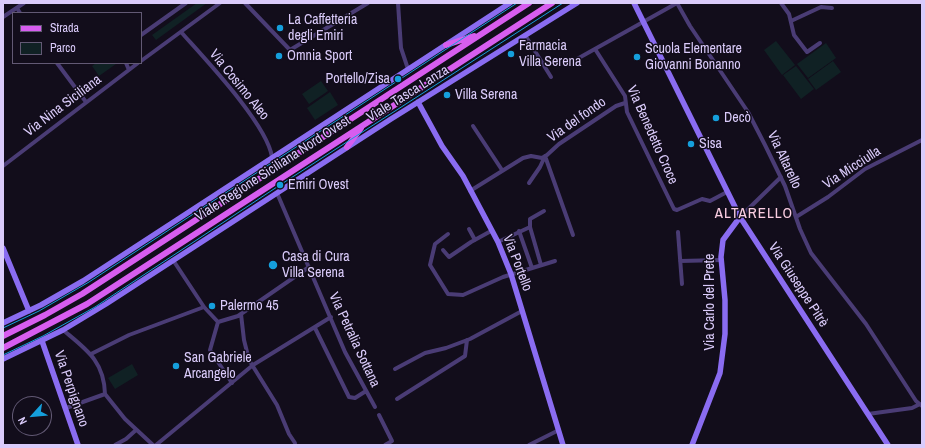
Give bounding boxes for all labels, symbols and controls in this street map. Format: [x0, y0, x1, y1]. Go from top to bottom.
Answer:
legend [12, 12, 142, 64]
place label: La Caffetteria degli Emiri [288, 12, 357, 44]
text: Strada [50, 20, 79, 36]
marker: La Caffetteria degli Emiri [275, 23, 285, 33]
place label: Farmacia Villa Serena [519, 38, 581, 70]
text: Parco [50, 40, 76, 56]
place label: Scuola Elementare Giovanni Bonanno [645, 41, 742, 74]
street label: Via Cosimo Aleo [205, 46, 273, 124]
place label: Omnia Sport [287, 48, 352, 64]
marker: Farmacia Villa Serena [506, 49, 516, 59]
marker: Omnia Sport [274, 51, 284, 61]
marker: Scuola Elementare Giovanni Bonanno [632, 52, 642, 62]
street label: Viale Tasca Lanza [364, 62, 452, 126]
place label: Portello/Zisa [326, 71, 390, 87]
street label: Via Nina Siciliana [21, 72, 105, 140]
marker: Portello/Zisa [393, 74, 403, 84]
street label: Via Benedetto Croce [623, 83, 681, 187]
place label: Villa Serena [455, 87, 517, 103]
marker: Villa Serena [442, 90, 452, 100]
street label: Via del fondo [545, 94, 609, 146]
place label: Decò [724, 110, 751, 126]
street label: Viale Regione Siciliana Nord Ovest [192, 112, 354, 226]
marker: Decò [711, 113, 721, 123]
street label: Via Altarello [763, 128, 805, 192]
place label: Sisa [699, 136, 722, 152]
marker: Sisa [686, 139, 696, 149]
street label: Via Micciulla [820, 143, 884, 193]
place label: Emiri Ovest [288, 177, 349, 193]
marker: Emiri Ovest [275, 180, 285, 190]
district label: ALTARELLO [715, 205, 793, 223]
street label: Via Portello [499, 232, 535, 294]
street label: Via Giuseppe Pitrè [764, 240, 832, 330]
place label: Casa di Cura Villa Serena [282, 249, 350, 282]
street label: Via Carlo del Prete [702, 254, 718, 350]
marker: Casa di Cura Villa Serena [267, 259, 279, 271]
street label: Via Petralia Sottana [325, 290, 383, 390]
place label: Palermo 45 [220, 298, 279, 314]
marker: Palermo 45 [207, 301, 217, 311]
street label: Via Perpignano [50, 349, 92, 429]
place label: San Gabriele Arcangelo [184, 350, 252, 382]
marker: San Gabriele Arcangelo [171, 361, 181, 371]
north arrow [12, 396, 52, 436]
text: N [14, 415, 30, 427]

